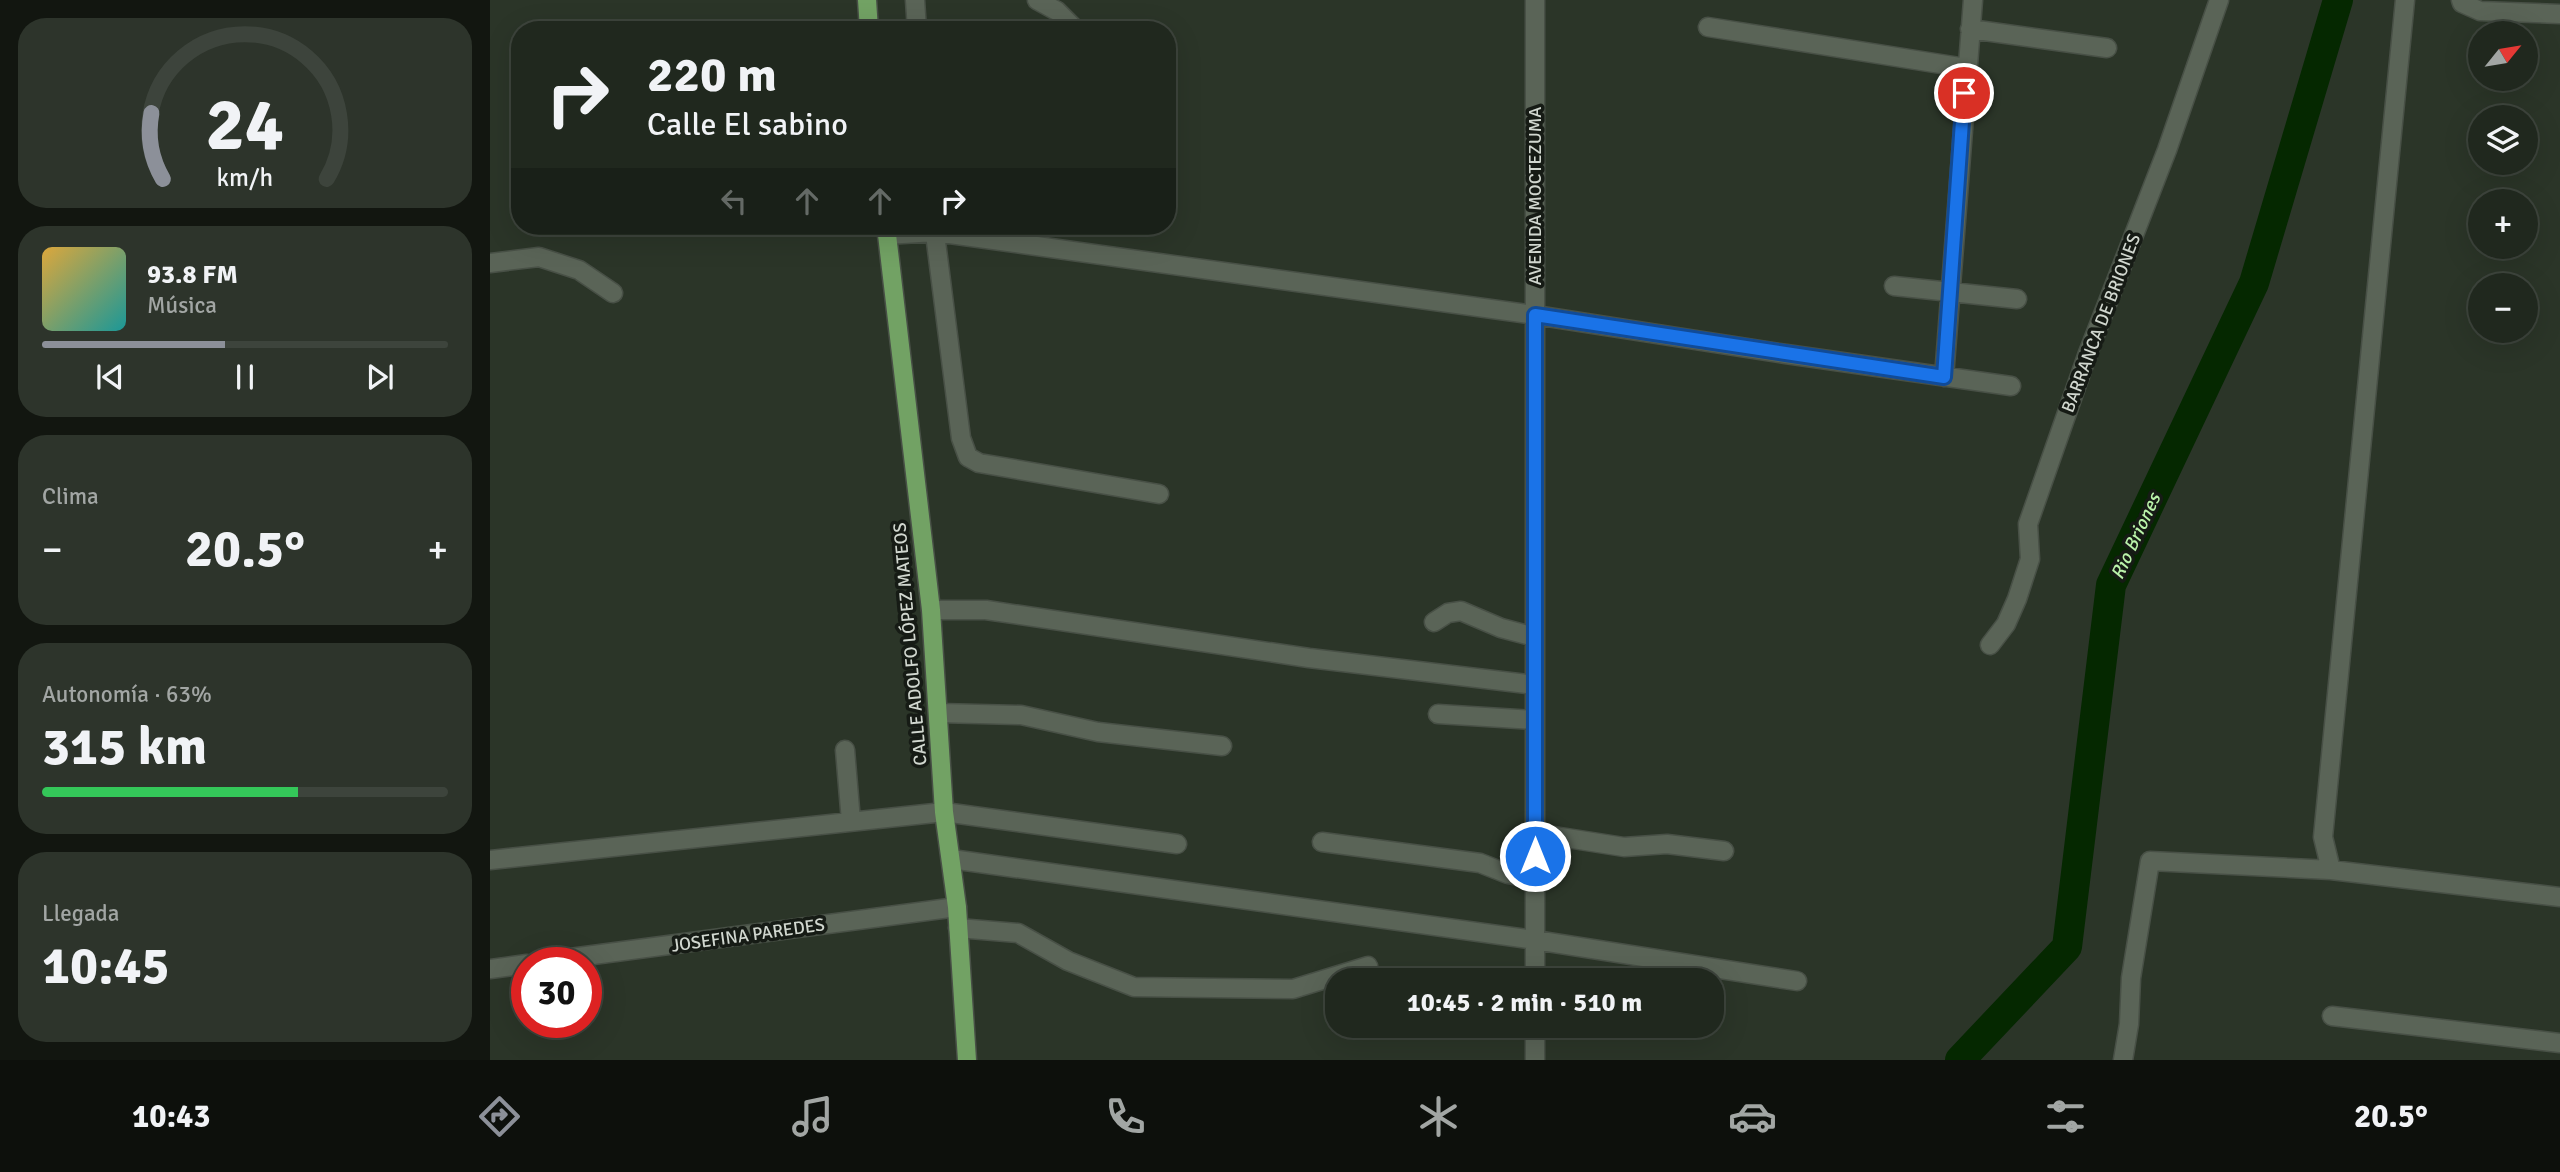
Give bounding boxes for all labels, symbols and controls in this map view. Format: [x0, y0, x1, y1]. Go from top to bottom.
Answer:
north arrow [2468, 21, 2538, 91]
map controls [2468, 21, 2538, 343]
text: 220 m [647, 45, 777, 105]
icon: right [532, 49, 623, 140]
pin [1934, 63, 1994, 123]
icon: arrive [1945, 74, 1983, 112]
text: 24 [206, 82, 284, 171]
text: Calle El sabino [647, 105, 848, 144]
button: layers [2468, 105, 2538, 175]
street label: AVENIDA MOCTEZUMA [1524, 107, 1546, 285]
text: km/h [217, 162, 273, 193]
icon: left [715, 182, 753, 220]
icon: ahead [788, 182, 826, 220]
icon: ahead [861, 182, 899, 220]
icon: right [934, 182, 972, 220]
button: + [2468, 189, 2538, 259]
street label: BARRANCA DE BRIONES [2057, 231, 2145, 415]
text: 93.8 FM [147, 259, 238, 291]
button: − [2468, 273, 2538, 343]
text: Música [147, 291, 217, 320]
icon: previous [91, 358, 129, 396]
icon: pause [226, 358, 264, 396]
icon: next [361, 358, 399, 396]
text: Clima [42, 482, 99, 511]
water label: Rio Briones [2106, 488, 2167, 583]
text: 20.5° [185, 517, 305, 581]
street label: CALLE ADOLFO LÓPEZ MATEOS [888, 522, 932, 766]
text: − [42, 526, 63, 573]
text: + [427, 526, 448, 573]
text: Autonomía · 63% [42, 680, 212, 709]
text: 315 km [42, 715, 207, 779]
position arrow [1498, 819, 1572, 893]
text: Llegada [42, 899, 119, 928]
street label: JOSEFINA PAREDES [670, 913, 826, 957]
text: 10:45 [42, 934, 170, 998]
speed limit sign: 30 [511, 947, 602, 1038]
text: 10:45 · 2 min · 510 m [1407, 987, 1642, 1019]
icon: directions [475, 1092, 524, 1141]
icon: music [788, 1092, 837, 1141]
icon: phone [1101, 1092, 1150, 1141]
icon: climate [1414, 1092, 1463, 1141]
icon: car [1728, 1092, 1777, 1141]
icon: filters [2041, 1092, 2090, 1141]
text: 10:43 [132, 1097, 211, 1136]
text: 20.5° [2354, 1097, 2428, 1136]

